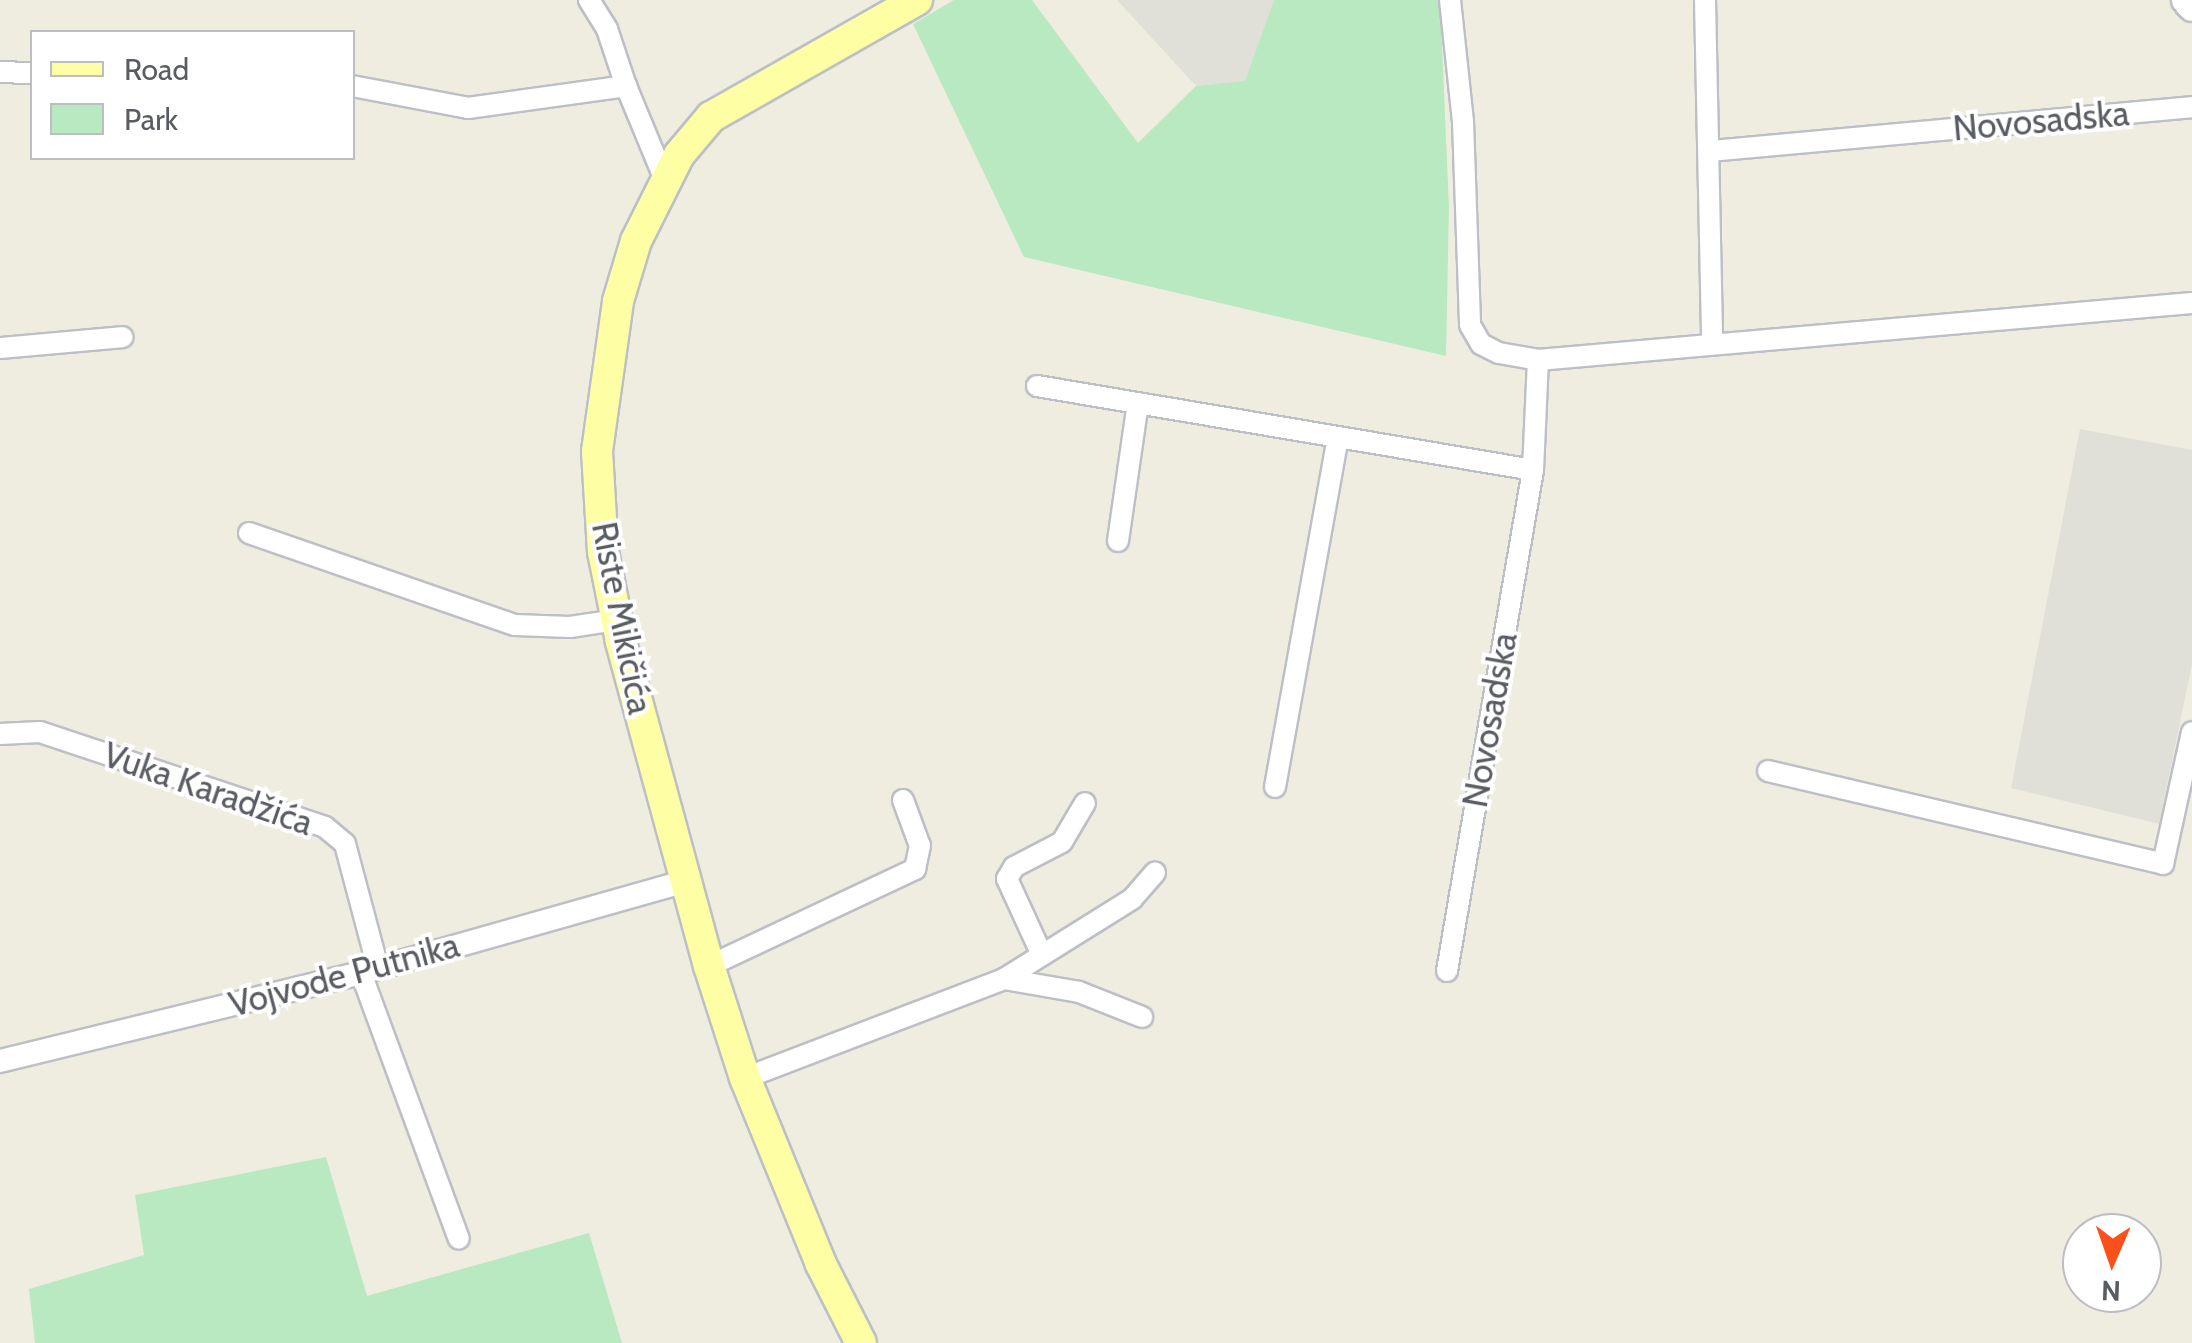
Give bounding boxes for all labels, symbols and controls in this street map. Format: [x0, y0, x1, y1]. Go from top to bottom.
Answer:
legend [30, 30, 355, 160]
text: Road [124, 51, 189, 88]
street label: Novosadska [1951, 92, 2131, 150]
text: Park [124, 101, 178, 138]
street label: Riste Mikičića [583, 518, 661, 718]
street label: Novosadska [1454, 629, 1526, 811]
street label: Vuka Karadžića [98, 734, 318, 844]
street label: Vojvode Putnika [224, 924, 464, 1026]
north arrow [2062, 1213, 2162, 1313]
text: N [2101, 1274, 2122, 1308]

